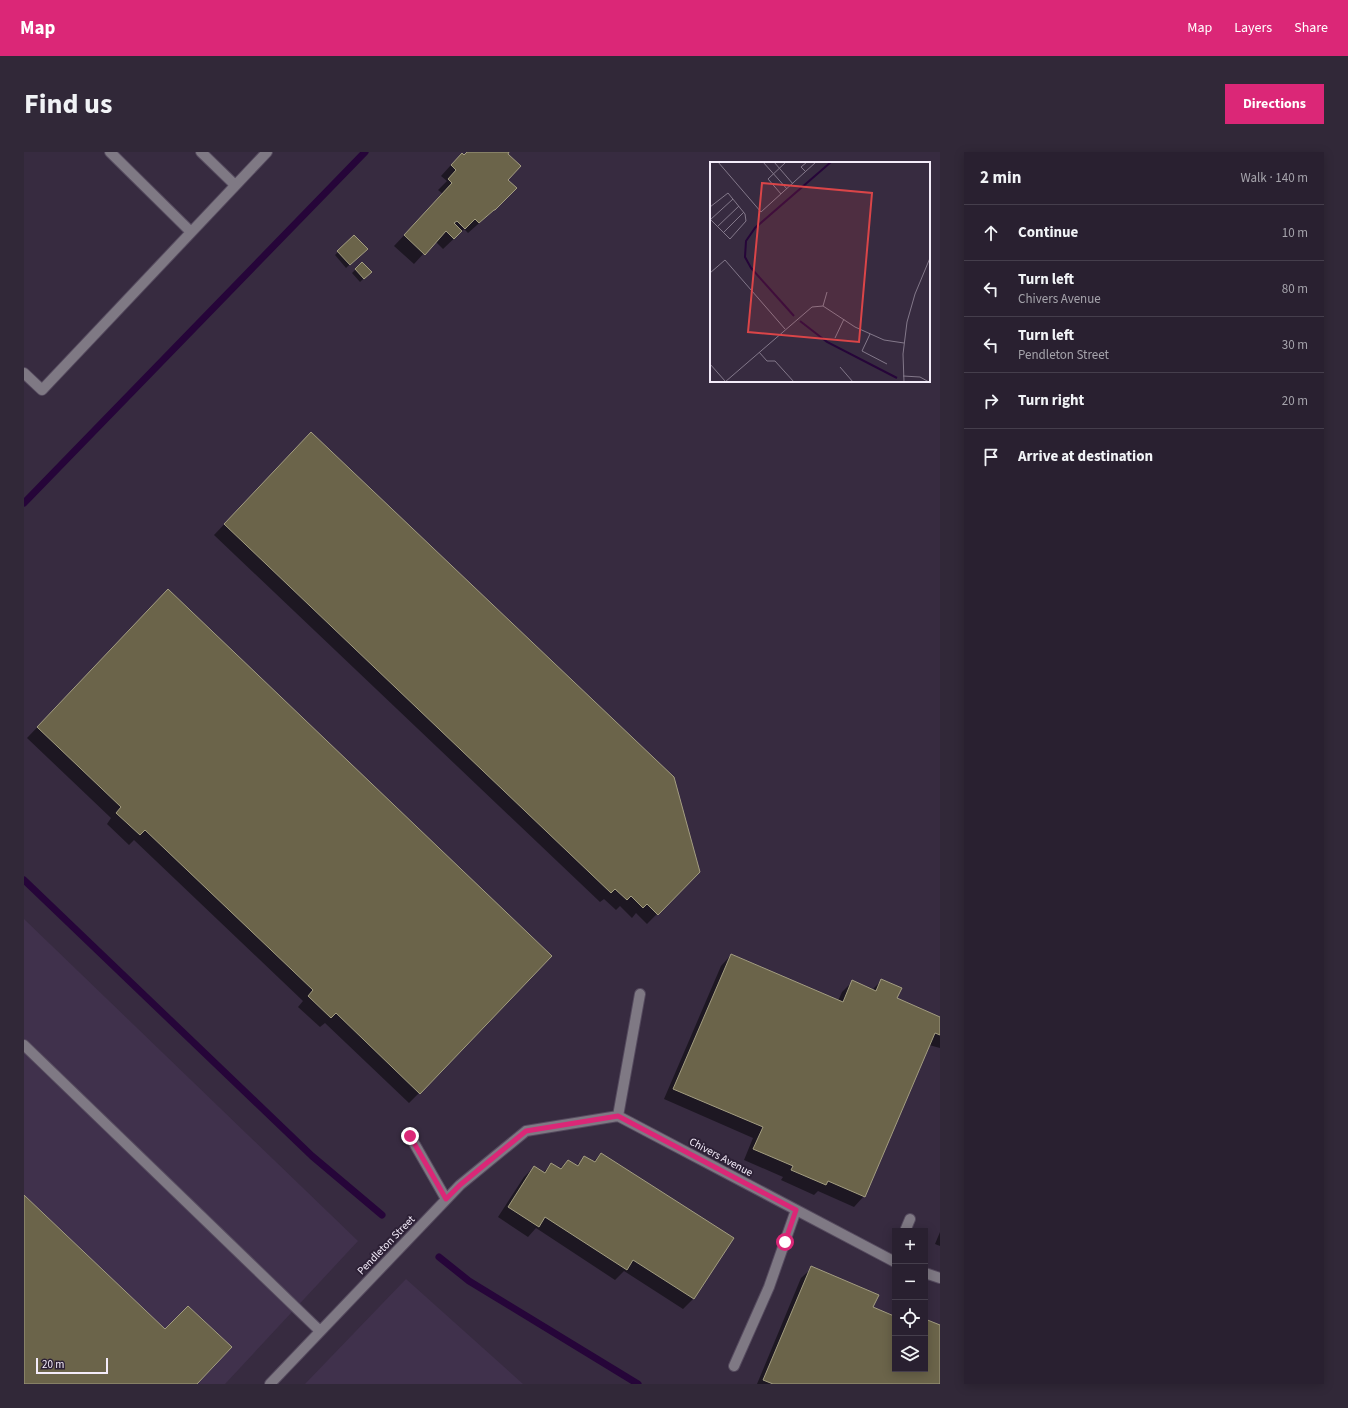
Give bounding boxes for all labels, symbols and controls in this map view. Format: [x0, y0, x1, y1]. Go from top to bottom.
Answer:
text: Map [20, 15, 55, 42]
text: Map [1187, 18, 1212, 38]
text: Layers [1234, 18, 1272, 38]
text: Share [1294, 18, 1328, 38]
text: Find us [24, 84, 112, 124]
button: Directions [1225, 84, 1324, 124]
inset map [710, 162, 930, 382]
text: 2 min [980, 166, 1021, 190]
text: Walk · 140 m [1240, 169, 1308, 187]
icon: ahead [980, 222, 1002, 244]
text: Continue [1018, 222, 1078, 243]
text: 10 m [1282, 224, 1308, 242]
text: Turn left [1018, 269, 1074, 290]
icon: left [980, 278, 1002, 300]
text: 80 m [1282, 280, 1308, 298]
text: Chivers Avenue [1018, 290, 1101, 308]
text: Turn left [1018, 325, 1074, 346]
icon: left [980, 334, 1002, 356]
text: 30 m [1282, 336, 1308, 354]
text: Pendleton Street [1018, 346, 1109, 364]
icon: right [980, 390, 1002, 412]
text: Turn right [1018, 390, 1084, 411]
text: 20 m [1282, 392, 1308, 410]
icon: arrive [980, 446, 1002, 468]
text: Arrive at destination [1018, 446, 1153, 467]
route end [401, 1127, 419, 1145]
street label: Chivers Avenue [687, 1134, 756, 1180]
street label: Pendleton Street [354, 1212, 418, 1278]
map controls [892, 1228, 928, 1372]
button: + [892, 1228, 928, 1264]
route start [776, 1233, 794, 1251]
button: − [892, 1264, 928, 1300]
button: locate [892, 1300, 928, 1336]
button: layers [892, 1336, 928, 1372]
scale bar [36, 1356, 108, 1375]
text: 20 m [42, 1357, 64, 1372]

